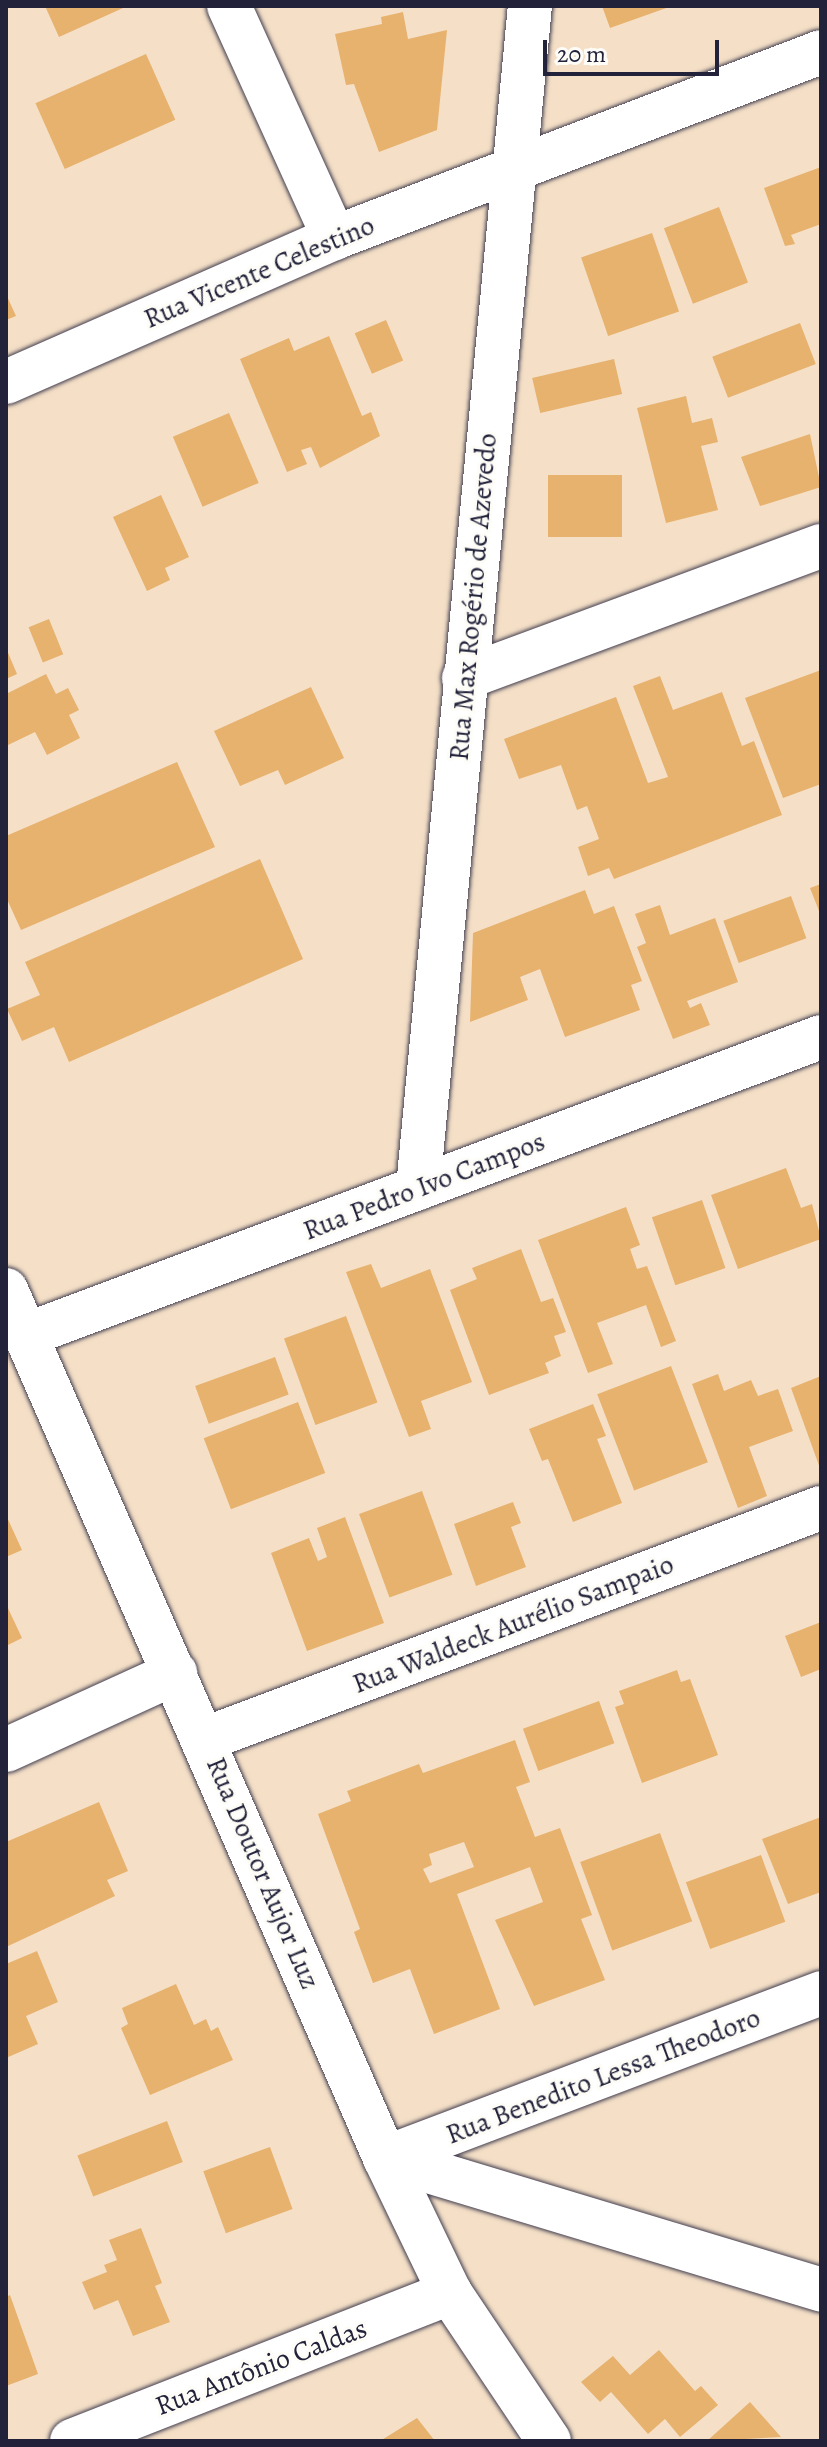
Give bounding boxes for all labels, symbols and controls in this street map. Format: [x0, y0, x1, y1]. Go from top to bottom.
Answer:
scale bar [547, 24, 723, 74]
text: 20 m [557, 38, 606, 70]
street label: Rua Vicente Celestino [139, 208, 379, 336]
street label: Rua Max Rogério de Azevedo [442, 432, 504, 762]
street label: Rua Pedro Ivo Campos [298, 1124, 550, 1248]
street label: Rua Waldeck Aurélio Sampaio [348, 1547, 678, 1701]
street label: Rua Doutor Aujor Luz [199, 1752, 327, 1994]
street label: Rua Benedito Lessa Theodoro [441, 2000, 765, 2152]
street label: Rua Antônio Caldas [151, 2311, 371, 2423]

